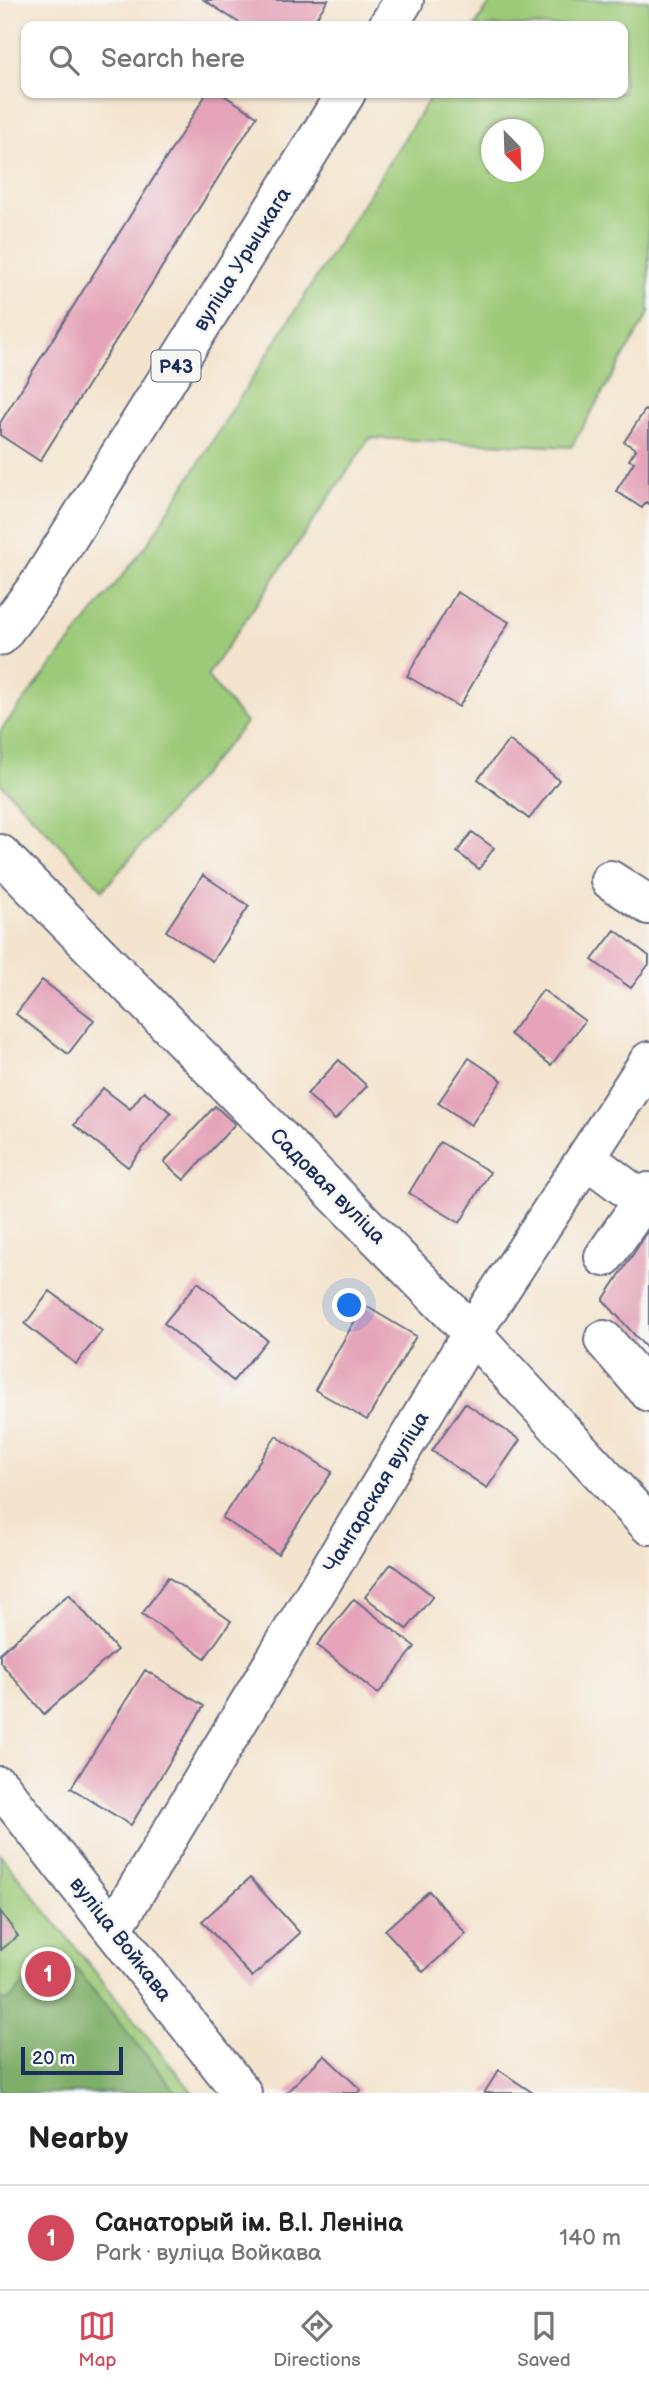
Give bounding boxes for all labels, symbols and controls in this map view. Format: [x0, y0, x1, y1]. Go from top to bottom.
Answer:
search box [21, 21, 628, 98]
icon: search [45, 41, 83, 79]
text: Search here [101, 44, 245, 75]
north arrow [481, 119, 544, 182]
street label: вуліца Урыцкага [188, 182, 297, 336]
road number: Р43 [152, 350, 200, 382]
street label: Садовая вуліца [264, 1123, 391, 1250]
your location [332, 1288, 366, 1322]
street label: Чангарская вуліца [318, 1407, 435, 1577]
street label: вуліца Войкава [64, 1872, 177, 2007]
pin: 1 [25, 1948, 71, 2000]
scale bar [21, 2044, 122, 2076]
text: 20 m [32, 2047, 75, 2070]
text: Nearby [28, 2121, 128, 2157]
text: Санаторый ім. В.І. Леніна [95, 2208, 403, 2239]
text: 1 [46, 2224, 56, 2252]
text: 140 m [559, 2224, 621, 2252]
text: Park · вуліца Войкава [95, 2239, 322, 2267]
tab: Map [78, 2307, 117, 2372]
tab: Directions [273, 2307, 361, 2372]
tab: Saved [517, 2307, 571, 2372]

